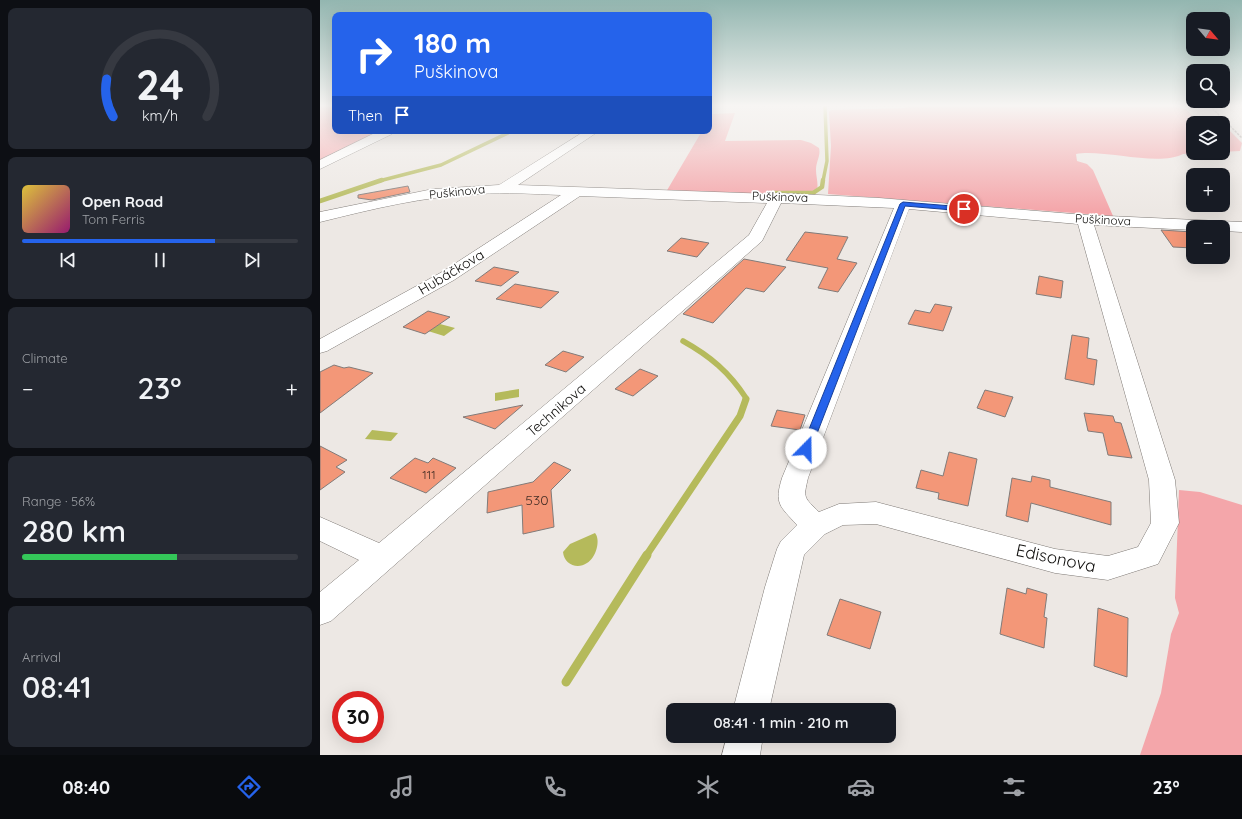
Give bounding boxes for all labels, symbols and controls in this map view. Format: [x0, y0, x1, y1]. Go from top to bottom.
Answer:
north arrow [1186, 12, 1230, 56]
map controls [1186, 12, 1230, 264]
text: 180 m [414, 25, 491, 60]
icon: right [348, 28, 400, 80]
text: 24 [136, 58, 184, 110]
text: Puškinova [414, 60, 498, 83]
button: search [1186, 64, 1230, 108]
icon: arrive [391, 104, 413, 126]
text: km/h [142, 106, 178, 124]
text: Then [348, 106, 383, 125]
button: layers [1186, 116, 1230, 160]
button: + [1186, 168, 1230, 212]
street label: Puškinova [428, 181, 486, 202]
street label: Puškinova [752, 188, 808, 205]
text: Open Road [82, 192, 163, 211]
pin [947, 192, 981, 226]
icon: arrive [953, 198, 975, 220]
text: Tom Ferris [82, 211, 145, 227]
street label: Puškinova [1075, 211, 1132, 228]
button: − [1186, 220, 1230, 264]
street label: Hubáčkova [415, 245, 487, 299]
icon: previous [57, 249, 79, 271]
icon: pause [149, 249, 171, 271]
icon: next [241, 249, 263, 271]
text: Climate [22, 350, 68, 366]
text: 23° [137, 369, 182, 407]
text: − [22, 375, 33, 403]
text: + [286, 375, 298, 403]
street label: Technikova [523, 379, 589, 441]
position arrow [785, 428, 827, 470]
house number: 111 [422, 467, 436, 482]
house number: 530 [525, 491, 549, 509]
text: Range · 56% [22, 493, 95, 509]
text: 280 km [22, 512, 126, 550]
street label: Edisonova [1014, 539, 1098, 576]
text: Arrival [22, 649, 61, 665]
text: 08:41 [22, 668, 92, 706]
speed limit sign: 30 [332, 691, 384, 743]
text: 08:41 · 1 min · 210 m [713, 713, 849, 732]
icon: directions [235, 773, 263, 801]
icon: music [388, 773, 416, 801]
icon: phone [541, 773, 569, 801]
icon: climate [694, 773, 722, 801]
icon: car [847, 773, 875, 801]
icon: filters [1000, 773, 1028, 801]
text: 08:40 [62, 776, 110, 799]
text: 23° [1153, 776, 1179, 799]

